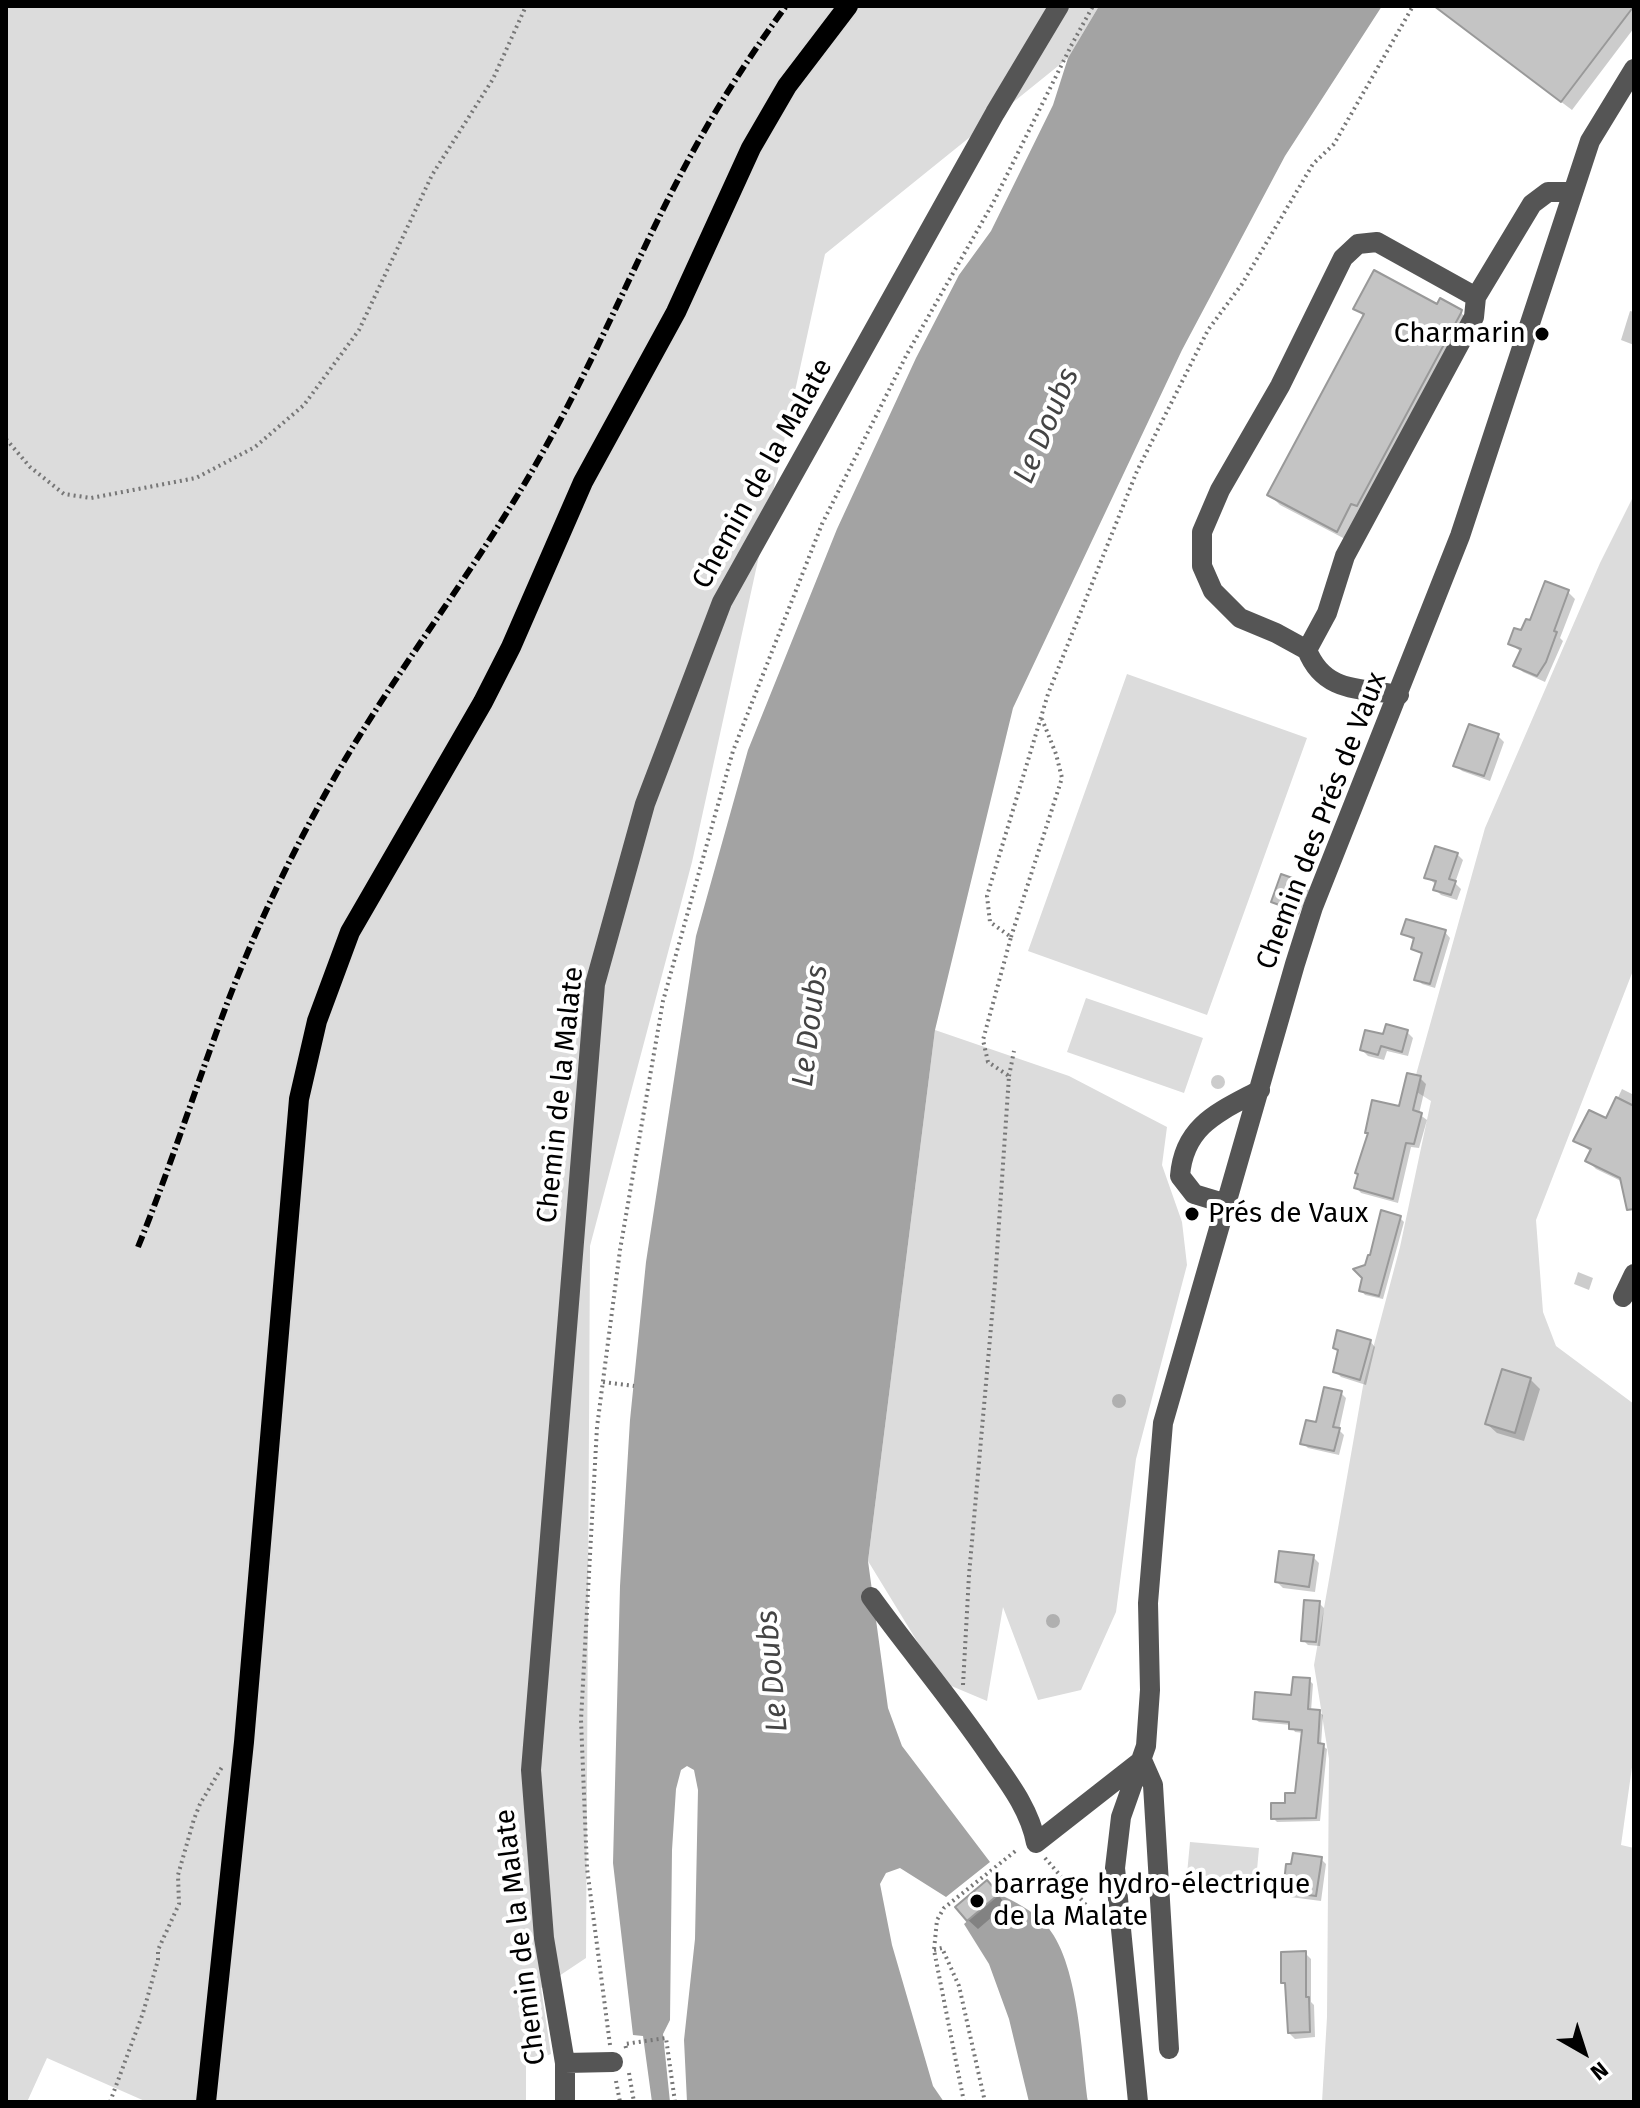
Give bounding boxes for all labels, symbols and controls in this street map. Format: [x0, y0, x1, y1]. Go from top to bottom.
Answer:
place label: Charmarin [1394, 317, 1526, 351]
marker: Charmarin [1533, 325, 1551, 343]
street label: Chemin de la Malate [686, 353, 840, 595]
water label: Le Doubs [1007, 363, 1087, 489]
street label: Chemin des Prés de Vaux [1250, 668, 1394, 974]
water label: Le Doubs [786, 963, 836, 1089]
street label: Chemin de la Malate [531, 965, 591, 1225]
place label: Prés de Vaux [1208, 1197, 1368, 1231]
marker: Prés de Vaux [1183, 1205, 1201, 1223]
water label: Le Doubs [750, 1609, 796, 1733]
street label: Chemin de la Malate [489, 1807, 553, 2067]
place label: barrage hydro-électrique de la Malate [993, 1868, 1310, 1934]
marker: barrage hydro-électrique de la Malate [968, 1892, 986, 1910]
north arrow [1544, 2012, 1624, 2092]
text: N [1585, 2056, 1614, 2086]

